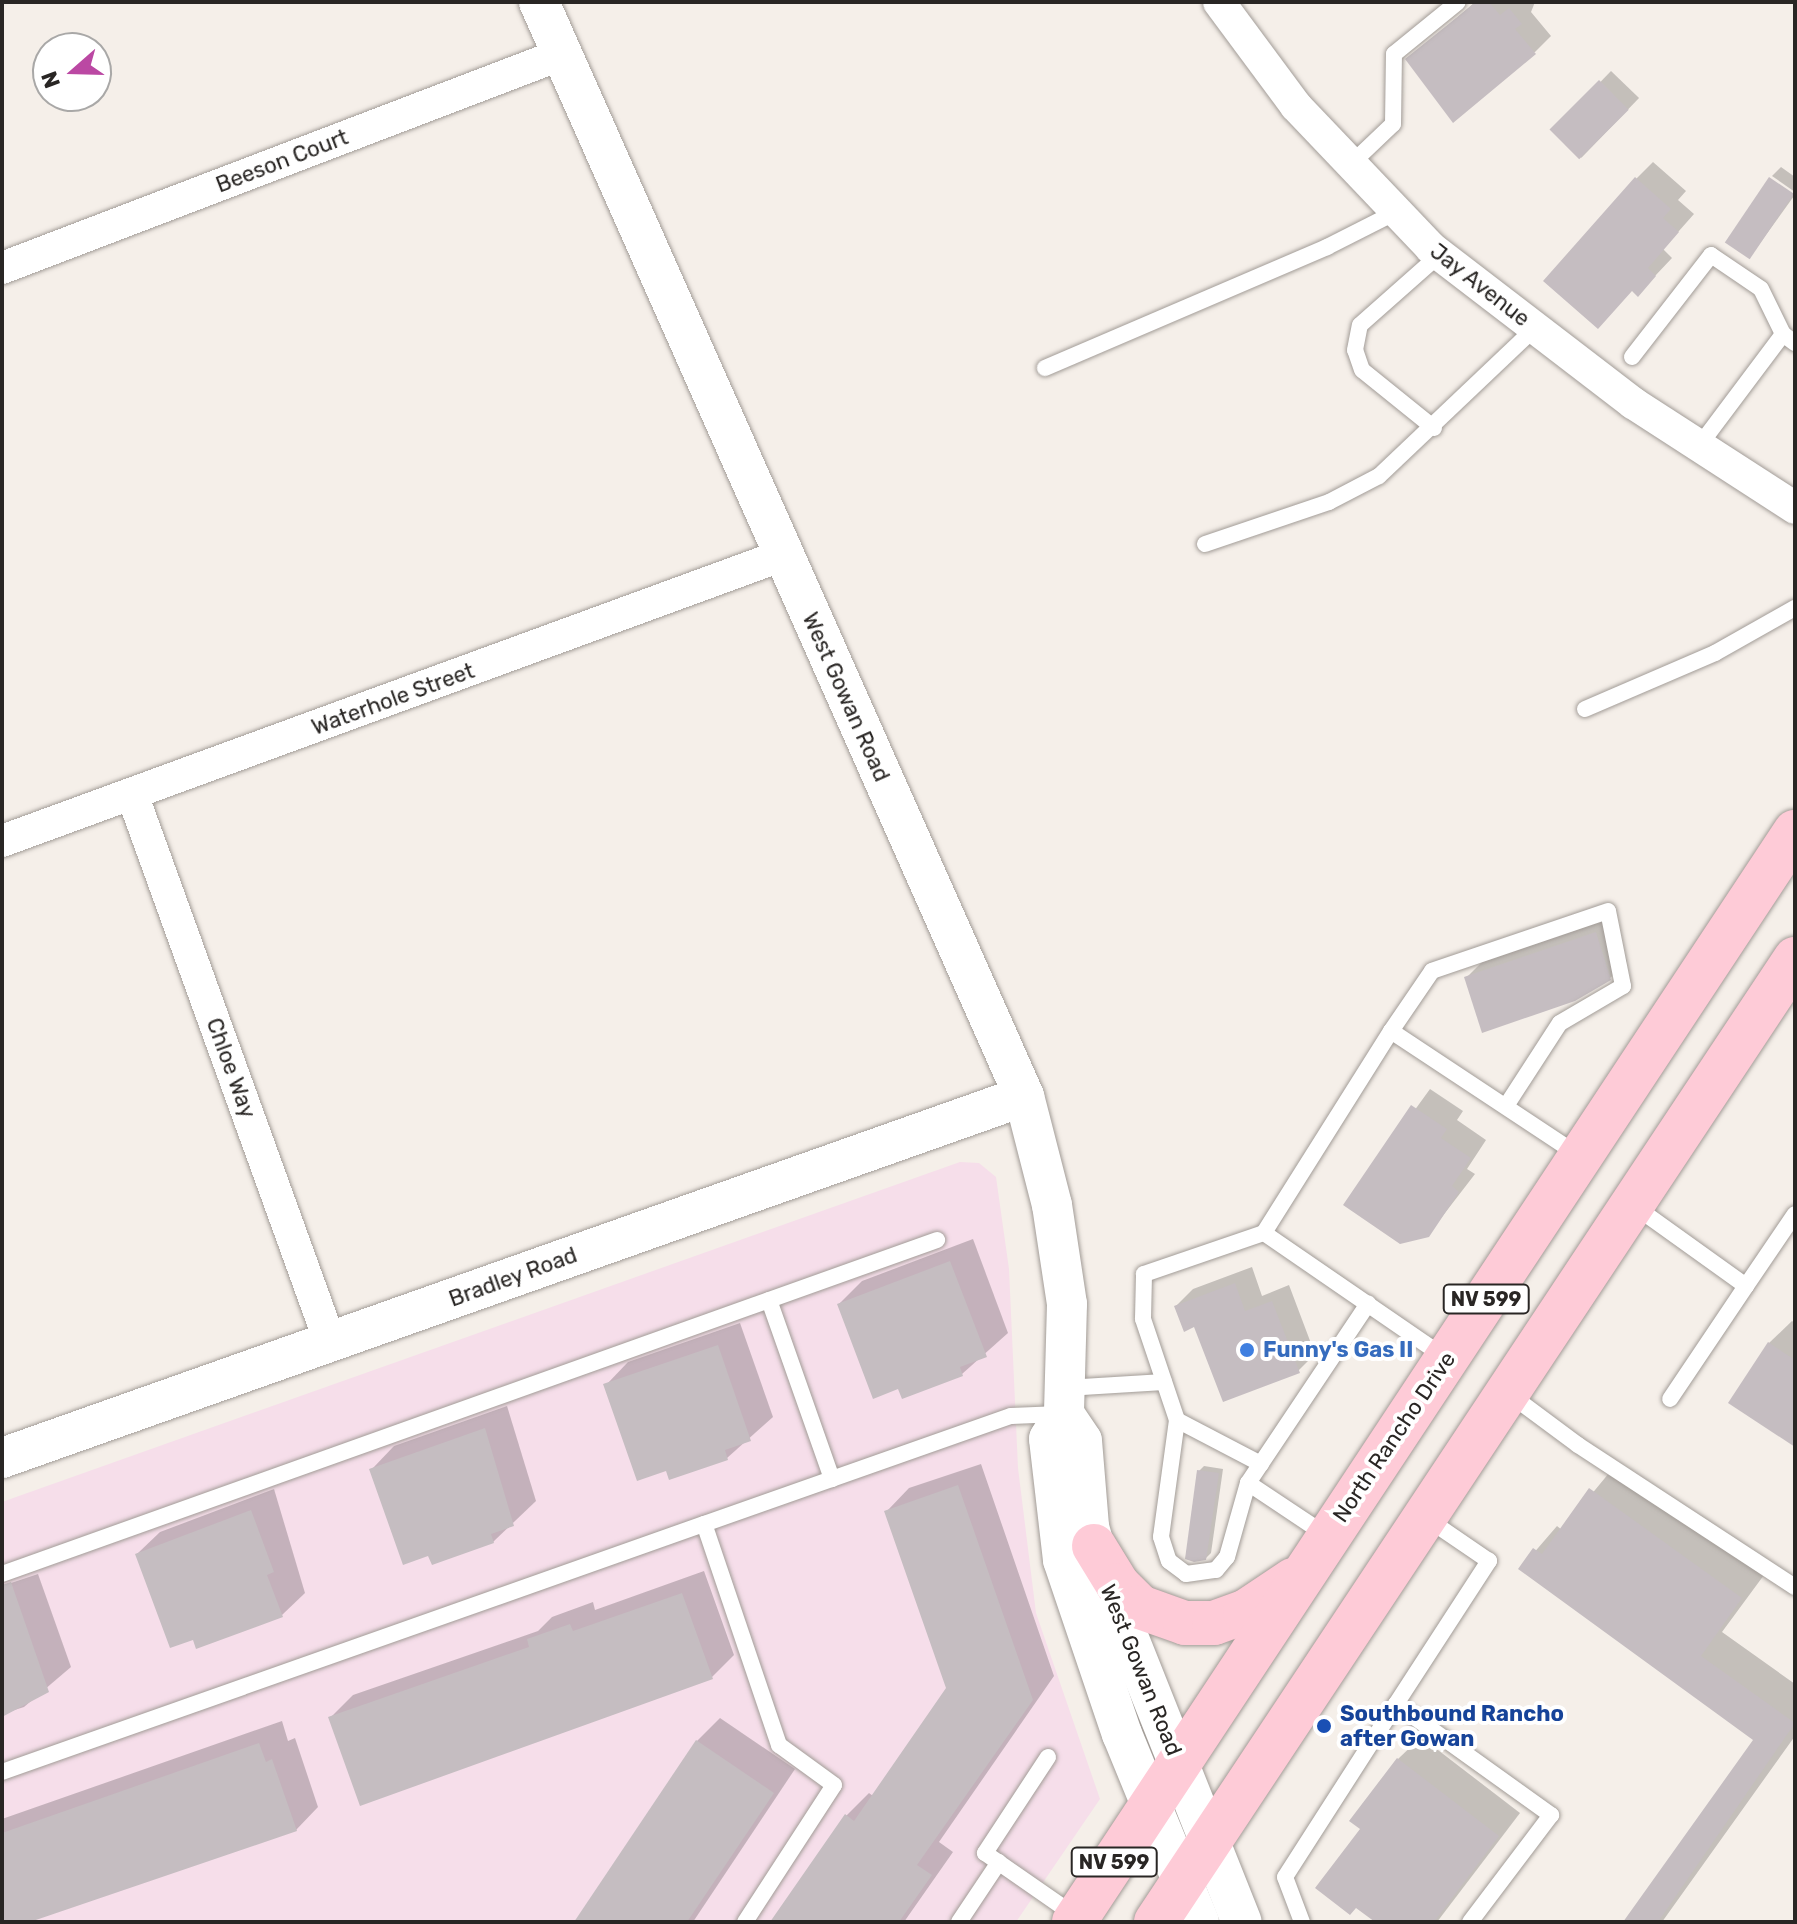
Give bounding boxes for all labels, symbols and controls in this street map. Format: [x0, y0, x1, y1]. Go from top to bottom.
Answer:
north arrow [32, 32, 112, 112]
text: N [35, 68, 66, 92]
street label: Beeson Court [212, 124, 352, 198]
street label: Jay Avenue [1424, 238, 1536, 332]
street label: West Gowan Road [797, 608, 895, 786]
street label: Waterhole Street [308, 657, 478, 741]
street label: Chloe Way [201, 1014, 261, 1122]
street label: Bradley Road [445, 1242, 581, 1312]
road number: NV 599 [1442, 1283, 1530, 1315]
place label: Funny's Gas II [1263, 1337, 1413, 1363]
marker: Funny's Gas II [1238, 1341, 1256, 1359]
street label: North Rancho Drive [1327, 1347, 1461, 1527]
street label: West Gowan Road [1095, 1581, 1187, 1759]
place label: Southbound Rancho after Gowan [1340, 1700, 1564, 1752]
marker: Southbound Rancho after Gowan [1315, 1717, 1333, 1735]
road number: NV 599 [1070, 1846, 1158, 1878]

